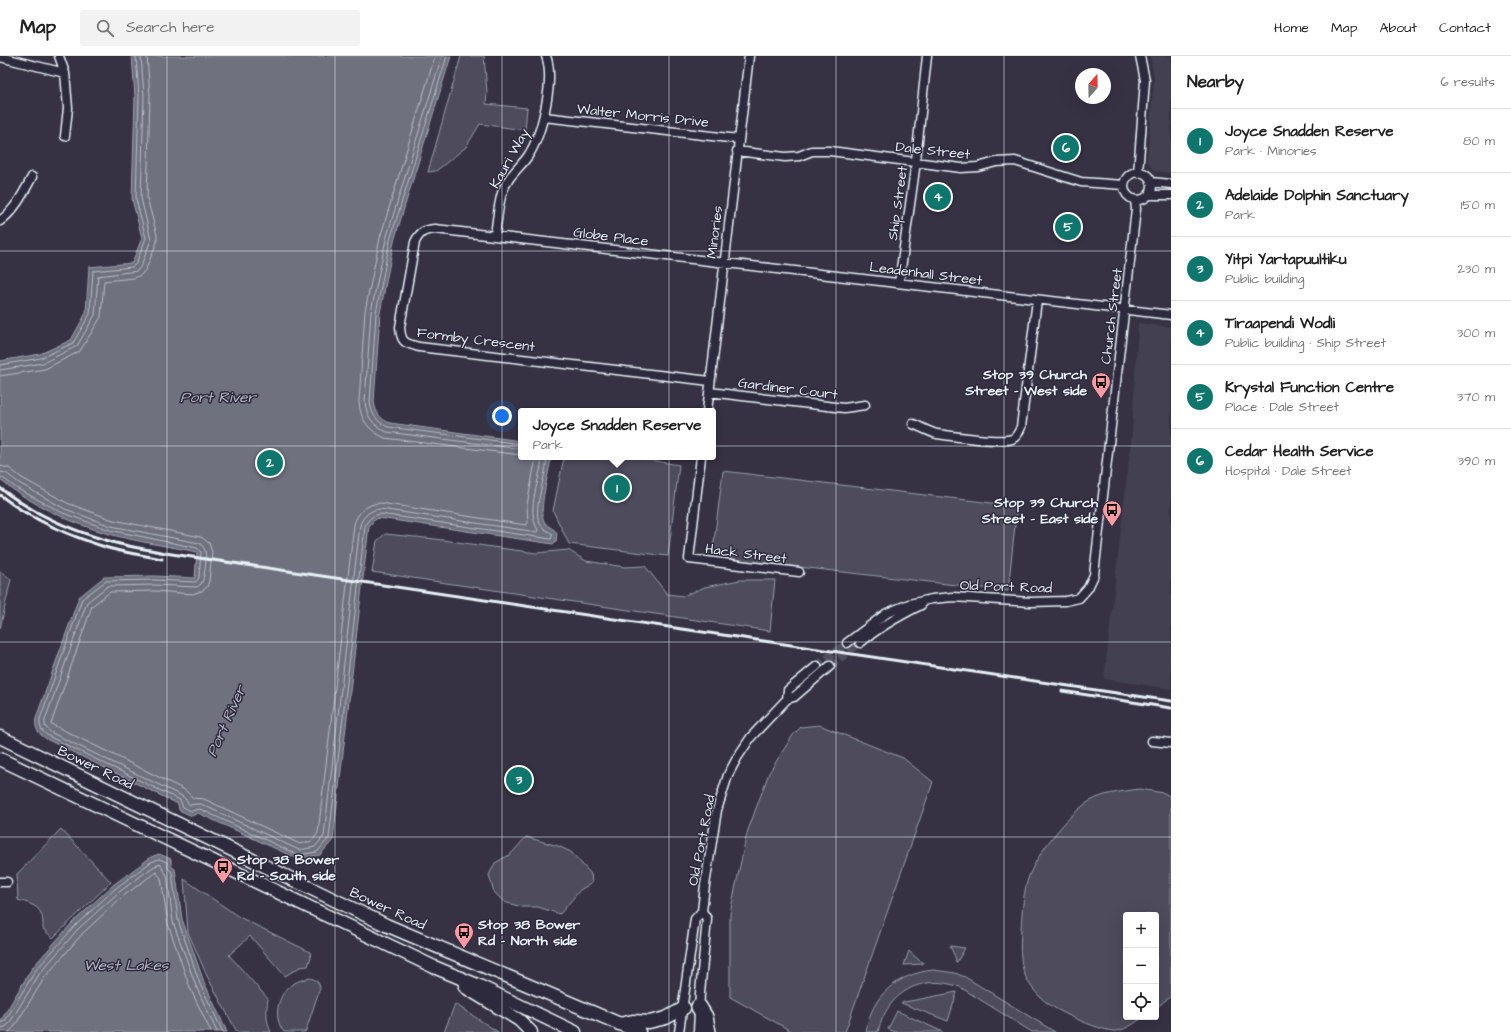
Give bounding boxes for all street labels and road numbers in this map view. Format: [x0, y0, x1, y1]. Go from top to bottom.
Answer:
street label: Walter Morris Drive [576, 99, 710, 133]
street label: Kauri Way [485, 124, 535, 192]
street label: Dale Street [895, 137, 971, 165]
street label: Ship Street [883, 164, 913, 241]
street label: Minories [702, 205, 728, 260]
street label: Globe Place [572, 222, 650, 252]
street label: Leadenhall Street [868, 257, 984, 291]
street label: Church Street [1096, 267, 1128, 365]
street label: Formby Crescent [416, 323, 536, 357]
street label: Gardiner Court [737, 373, 839, 405]
street label: Hack Street [704, 539, 788, 569]
street label: Old Port Road [959, 575, 1052, 599]
street label: Bower Road [54, 741, 137, 795]
street label: Old Port Road [683, 793, 721, 887]
street label: Bower Road [346, 882, 429, 935]

